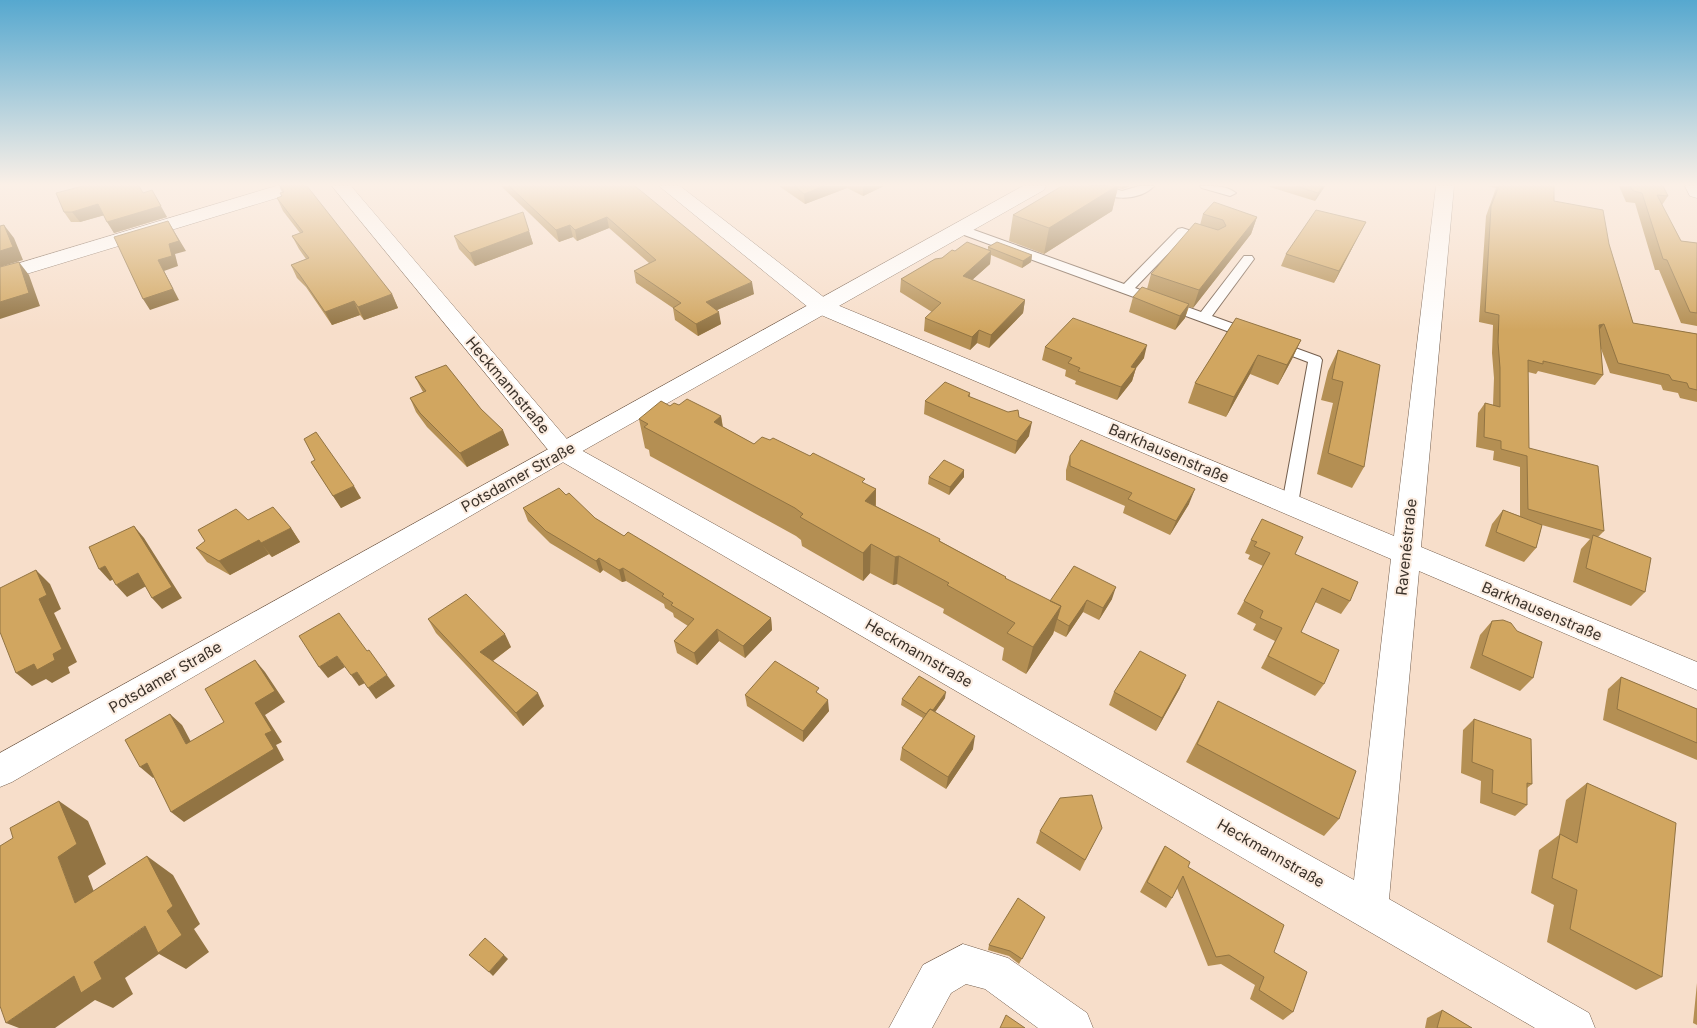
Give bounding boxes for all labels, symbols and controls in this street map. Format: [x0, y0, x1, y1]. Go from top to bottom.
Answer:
street label: Heckmannstraße [462, 333, 554, 437]
street label: Barkhausenstraße [1106, 419, 1232, 487]
street label: Potsdamer Straße [458, 438, 578, 516]
street label: Ravenéstraße [1391, 498, 1421, 596]
street label: Barkhausenstraße [1479, 577, 1605, 645]
street label: Heckmannstraße [862, 615, 976, 691]
street label: Potsdamer Straße [105, 637, 225, 717]
street label: Heckmannstraße [1214, 815, 1328, 891]

